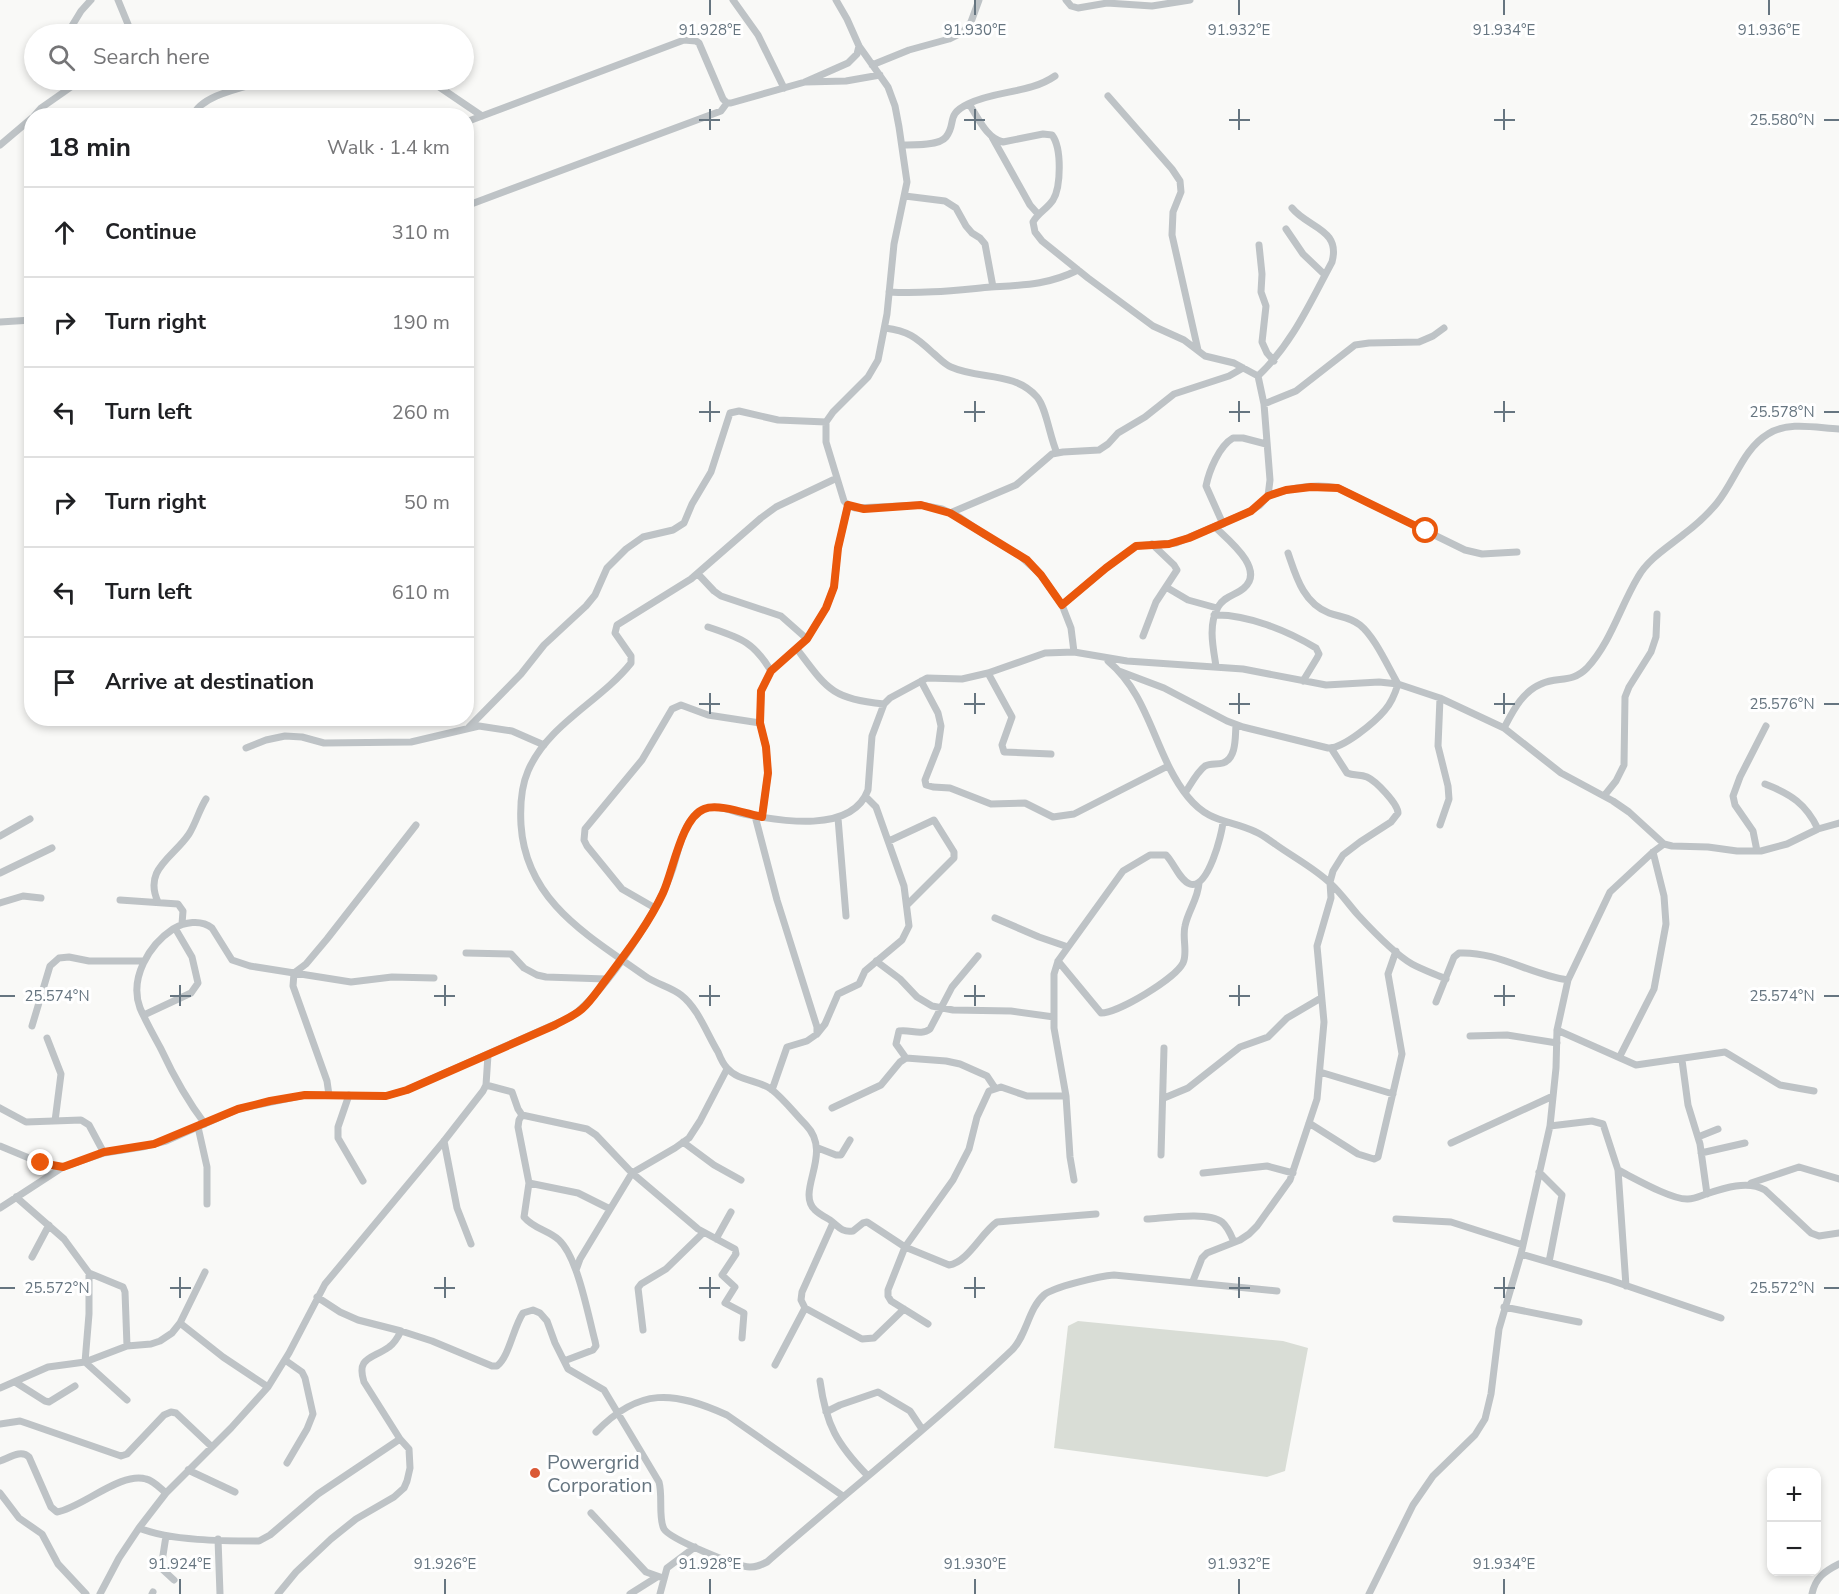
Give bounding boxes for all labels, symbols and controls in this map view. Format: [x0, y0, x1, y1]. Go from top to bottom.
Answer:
text: 91.928°E [679, 20, 741, 40]
text: 91.930°E [944, 20, 1006, 40]
text: 91.932°E [1208, 20, 1270, 40]
text: 91.934°E [1473, 20, 1535, 40]
text: 91.936°E [1738, 20, 1800, 40]
search box [24, 24, 474, 90]
icon: search [45, 41, 78, 74]
text: Search here [93, 42, 210, 72]
text: 25.580°N [1749, 110, 1815, 130]
text: 18 min [48, 130, 131, 165]
text: Walk · 1.4 km [327, 134, 450, 161]
icon: ahead [48, 216, 81, 249]
text: Continue [105, 217, 196, 247]
text: 310 m [392, 219, 450, 246]
icon: right [48, 306, 81, 339]
text: Turn right [105, 307, 206, 337]
text: 190 m [392, 309, 450, 336]
icon: left [48, 396, 81, 429]
text: Turn left [105, 397, 192, 427]
text: 260 m [392, 399, 450, 426]
text: 25.578°N [1749, 402, 1815, 422]
icon: right [48, 486, 81, 519]
text: Turn right [105, 487, 206, 517]
text: 50 m [404, 489, 450, 516]
route start [1412, 517, 1438, 543]
icon: left [48, 576, 81, 609]
text: Turn left [105, 577, 192, 607]
text: 610 m [392, 579, 450, 606]
icon: arrive [48, 666, 81, 699]
text: Arrive at destination [105, 667, 314, 697]
text: 25.576°N [1749, 694, 1815, 714]
text: 25.574°N [24, 986, 90, 1006]
text: 25.574°N [1749, 986, 1815, 1006]
route end [27, 1149, 53, 1175]
text: 25.572°N [24, 1278, 90, 1298]
text: 25.572°N [1749, 1278, 1815, 1298]
place label: Powergrid Corporation [547, 1449, 653, 1499]
marker: Powergrid Corporation [528, 1466, 542, 1480]
map controls [1767, 1468, 1821, 1576]
button: + [1767, 1468, 1821, 1522]
button: − [1767, 1522, 1821, 1576]
text: 91.924°E [149, 1554, 211, 1574]
text: 91.926°E [414, 1554, 476, 1574]
text: 91.928°E [679, 1554, 741, 1574]
text: 91.930°E [944, 1554, 1006, 1574]
text: 91.932°E [1208, 1554, 1270, 1574]
text: 91.934°E [1473, 1554, 1535, 1574]

